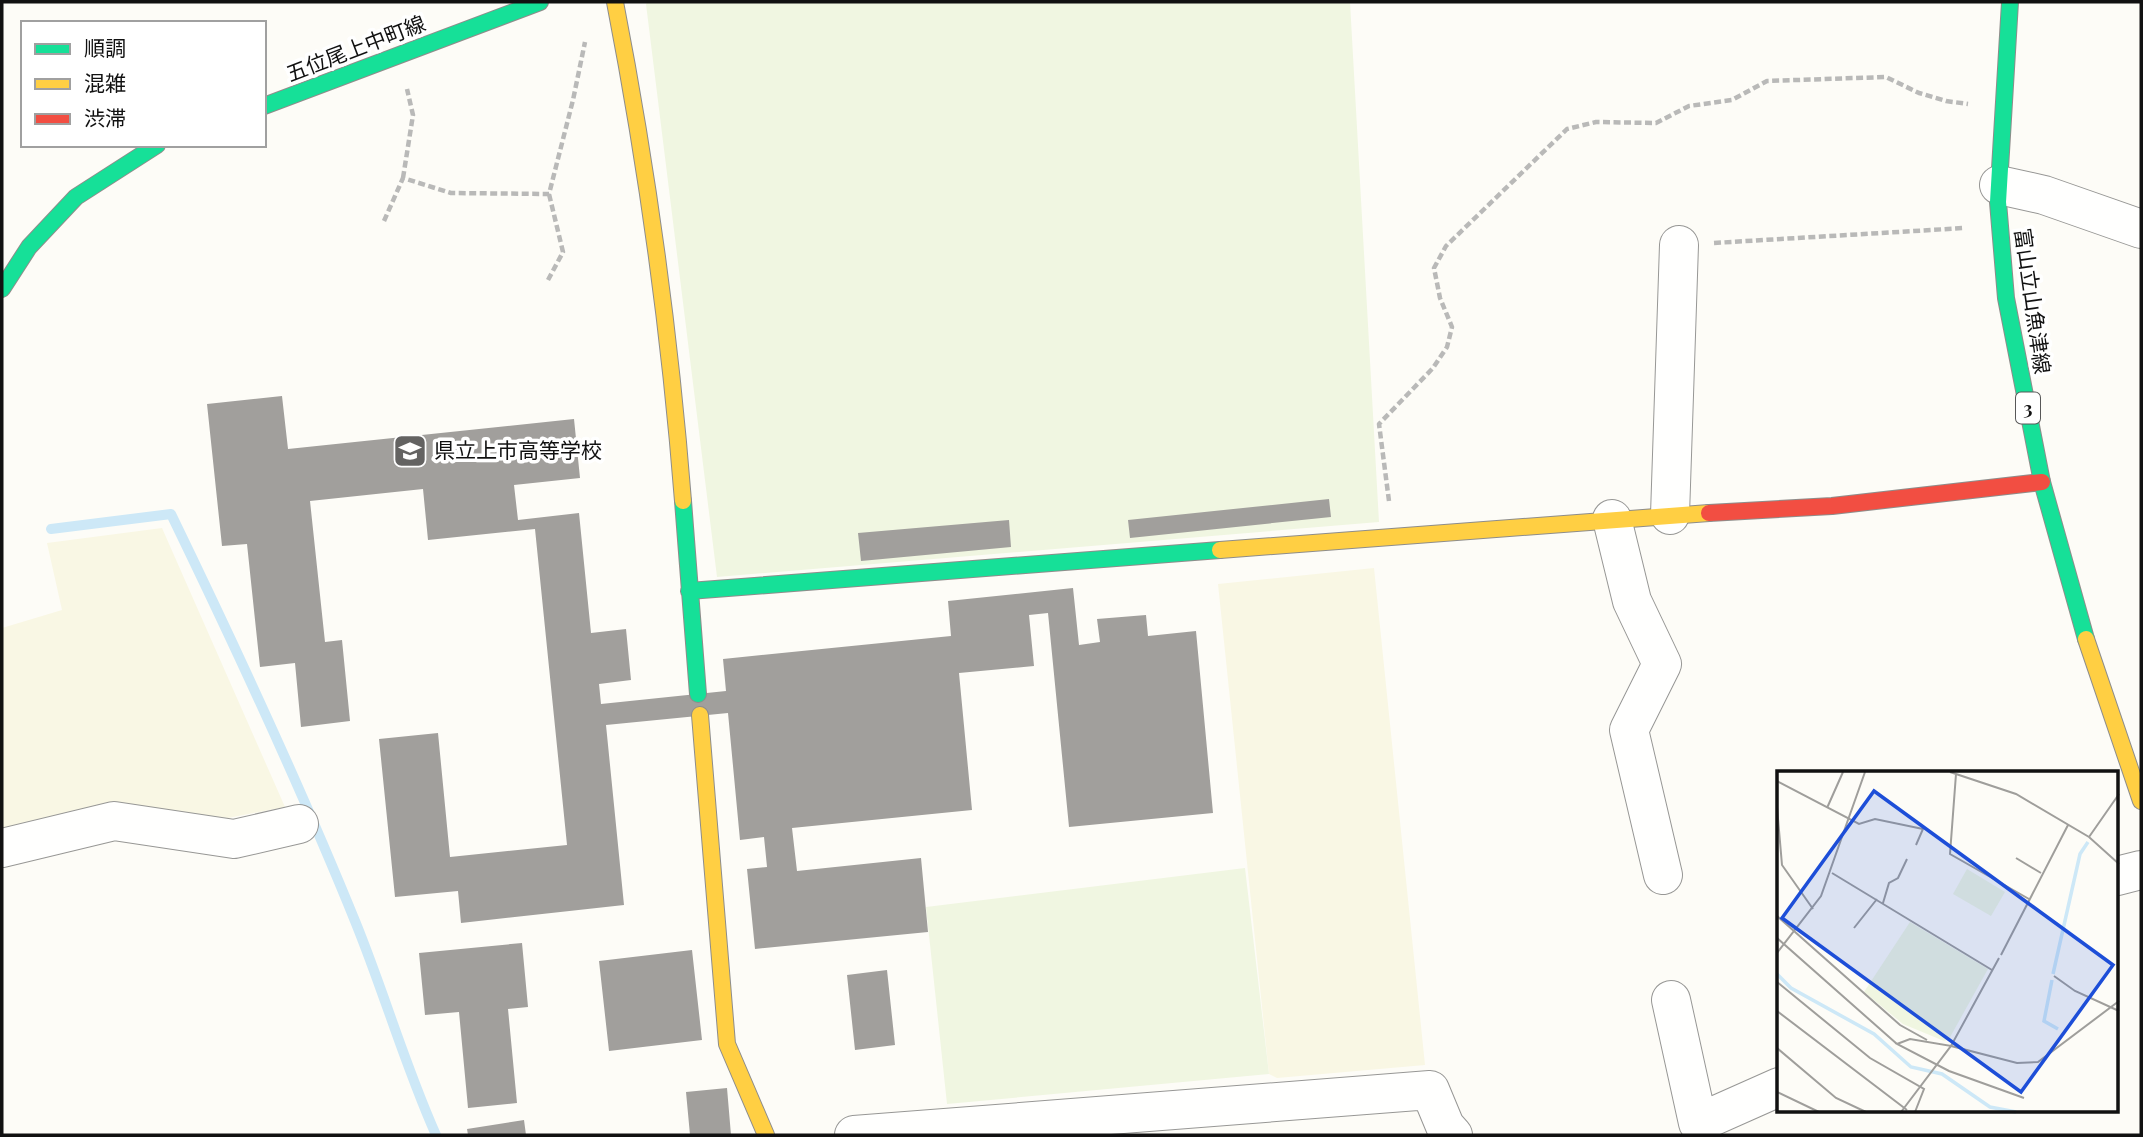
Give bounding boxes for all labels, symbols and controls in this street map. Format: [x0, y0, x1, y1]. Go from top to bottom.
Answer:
street label: 五位尾上中町線 [282, 8, 429, 87]
legend [21, 21, 266, 147]
text: 順調 [84, 33, 126, 61]
text: 混雑 [84, 68, 126, 96]
text: 渋滞 [84, 103, 126, 131]
street label: 富山立山魚津線 [2010, 226, 2058, 375]
road number: 3 [2016, 392, 2040, 424]
school or university icon: 県立上市高等学校 [391, 432, 429, 470]
place label: 県立上市高等学校 [434, 435, 602, 463]
inset map [1777, 771, 2118, 1112]

